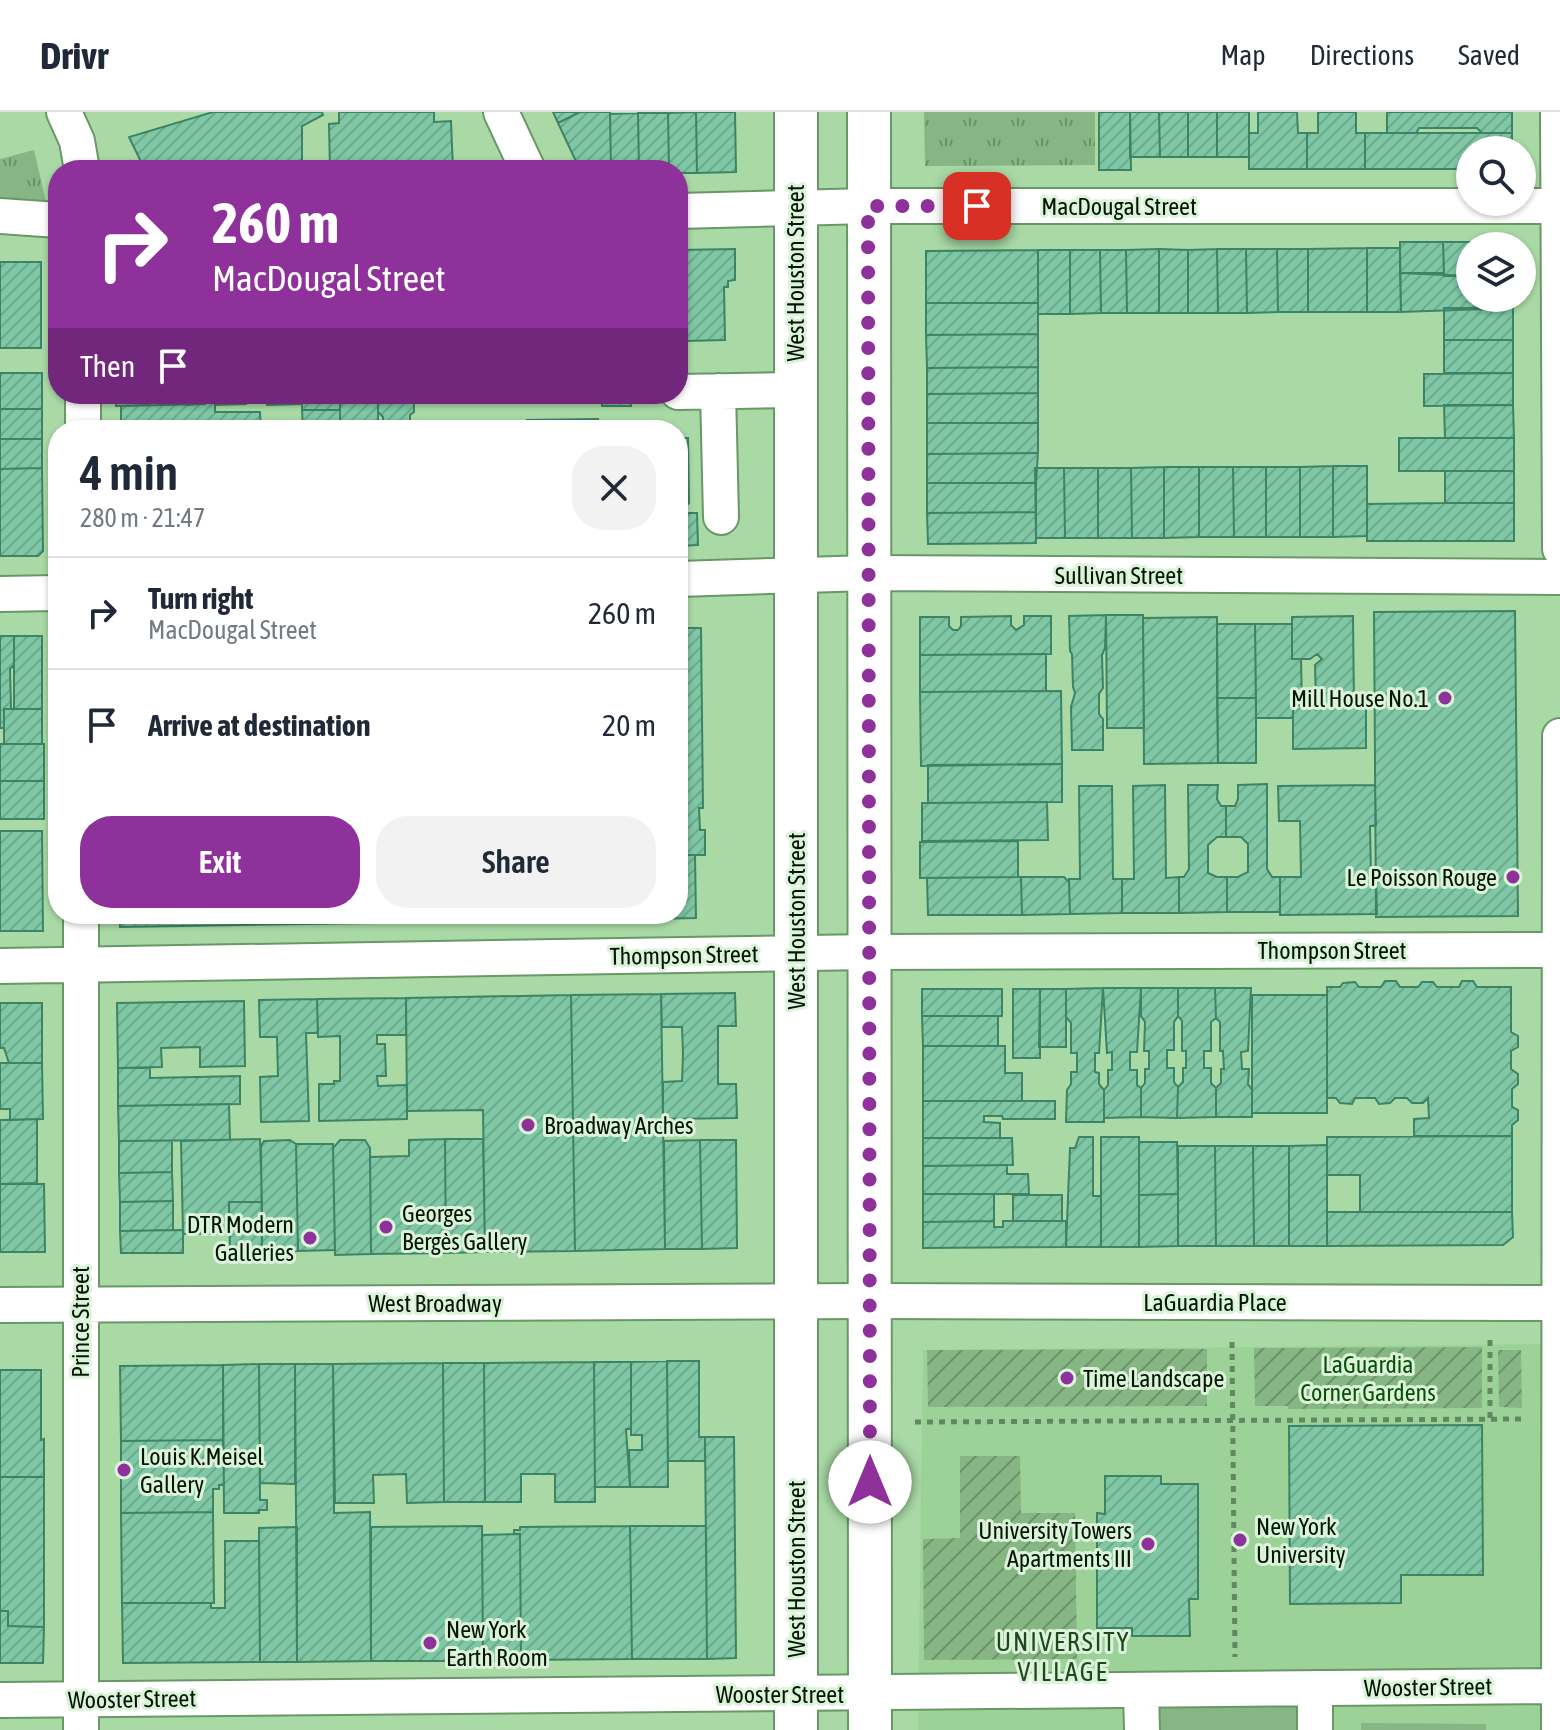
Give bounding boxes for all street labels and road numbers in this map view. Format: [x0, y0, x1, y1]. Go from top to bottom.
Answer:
street label: West Houston Street [782, 184, 809, 362]
street label: MacDougal Street [1041, 193, 1197, 220]
street label: Sullivan Street [1055, 562, 1183, 589]
street label: West Houston Street [783, 832, 810, 1010]
street label: Thompson Street [1258, 937, 1407, 964]
street label: Thompson Street [609, 940, 759, 970]
street label: Prince Street [67, 1266, 94, 1378]
street label: LaGuardia Place [1143, 1289, 1287, 1316]
street label: West Broadway [368, 1290, 502, 1317]
street label: West Houston Street [783, 1480, 810, 1658]
street label: Wooster Street [1364, 1672, 1492, 1702]
street label: Wooster Street [716, 1681, 844, 1708]
street label: Wooster Street [68, 1684, 196, 1714]

